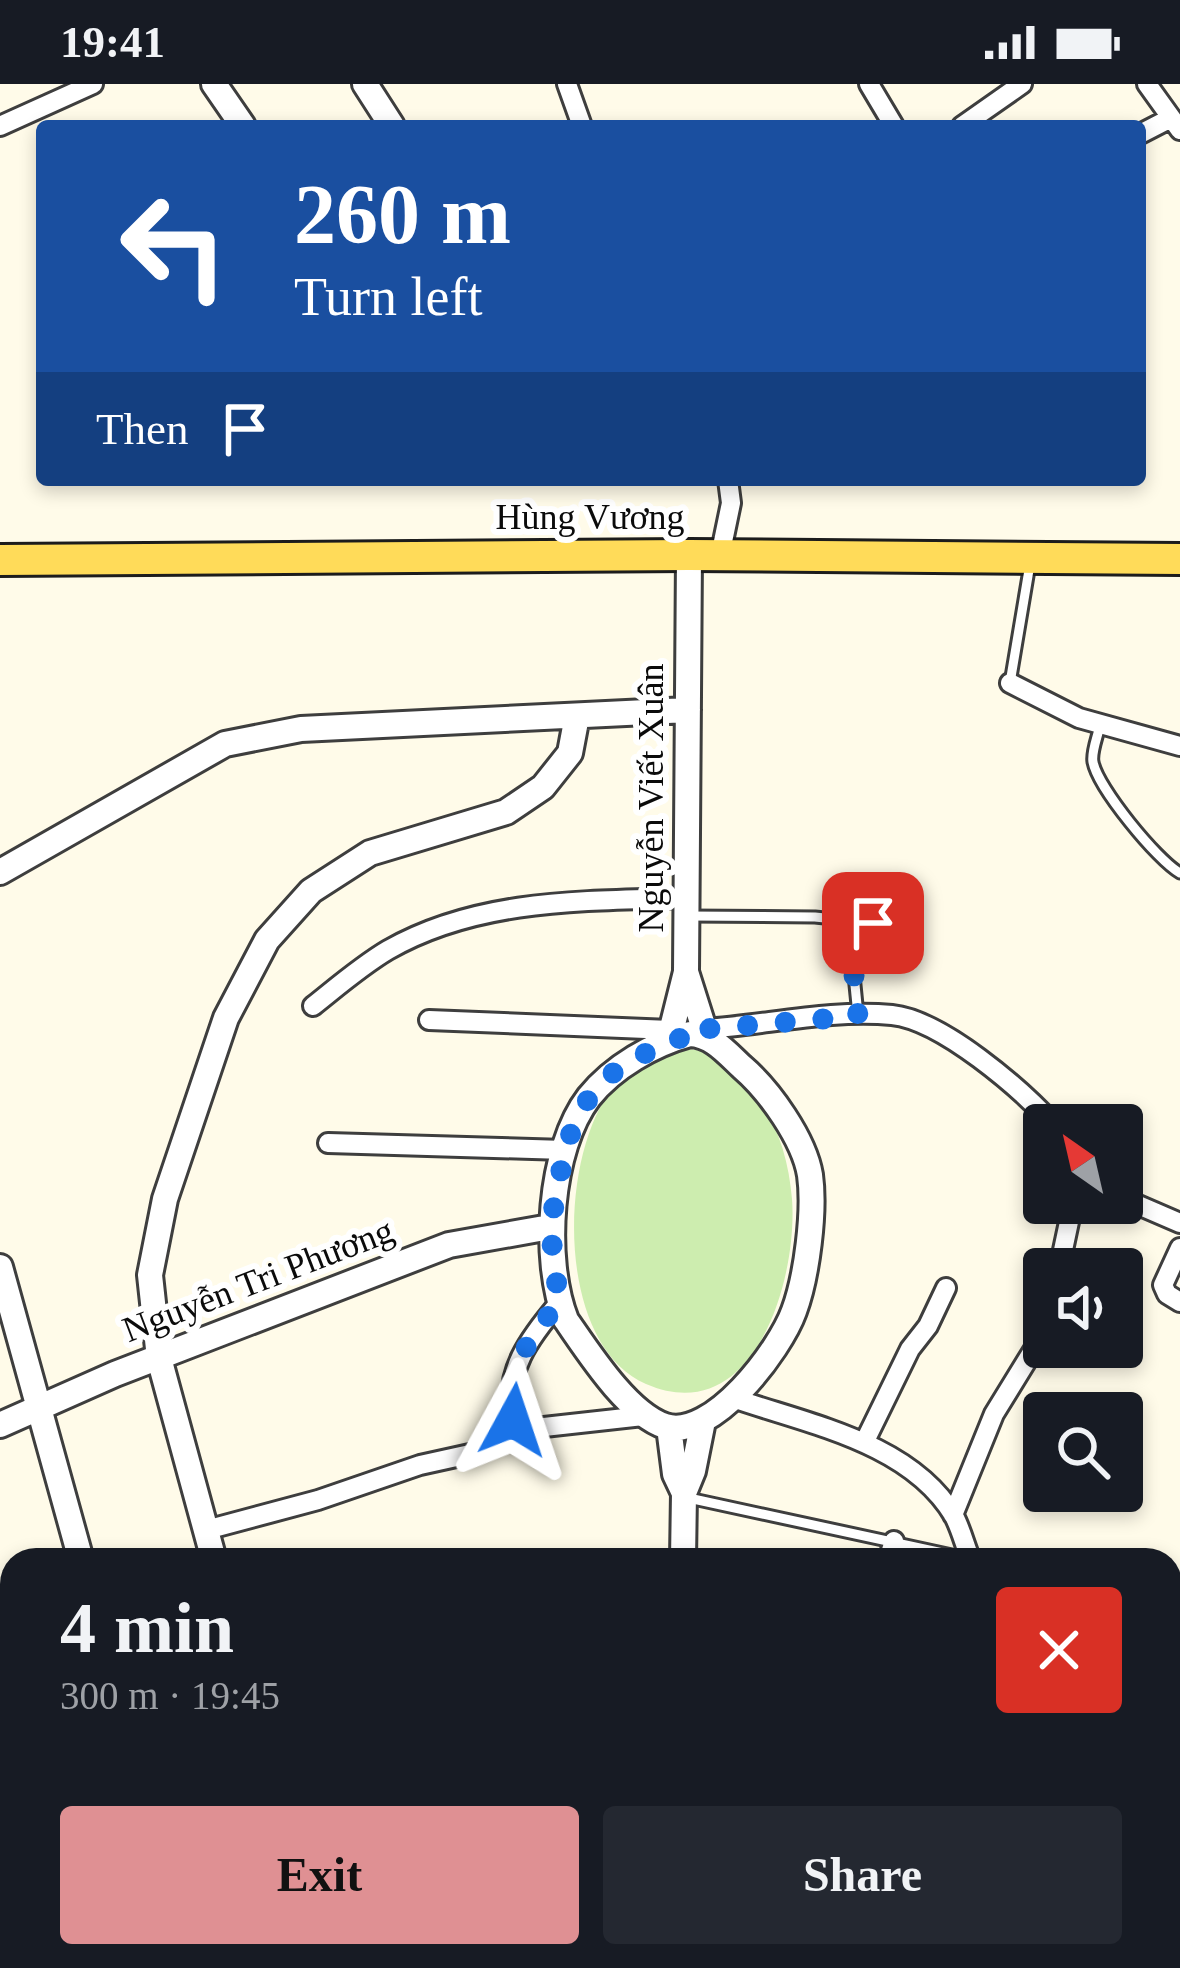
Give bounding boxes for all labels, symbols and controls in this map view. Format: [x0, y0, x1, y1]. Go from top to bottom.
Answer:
text: 19:41 [60, 17, 165, 67]
icon: left [96, 168, 252, 324]
text: 260 m [294, 168, 511, 261]
text: Turn left [294, 267, 483, 327]
icon: arrive [212, 396, 278, 462]
text: Then [96, 404, 188, 454]
street label: Hùng Vương [496, 497, 684, 537]
street label: Nguyễn Viết Xuân [631, 663, 671, 933]
pin [822, 872, 924, 974]
icon: arrive [840, 890, 906, 956]
north arrow [1023, 1104, 1143, 1224]
map controls [1023, 1104, 1143, 1512]
street label: Nguyễn Tri Phương [117, 1210, 399, 1350]
button: sound [1023, 1248, 1143, 1368]
position arrow [450, 1357, 576, 1483]
button: search [1023, 1392, 1143, 1512]
button: close [996, 1587, 1122, 1713]
text: 4 min [60, 1588, 234, 1668]
text: 300 m · 19:45 [60, 1674, 280, 1717]
button: Exit [60, 1806, 579, 1944]
button: Share [603, 1806, 1122, 1944]

